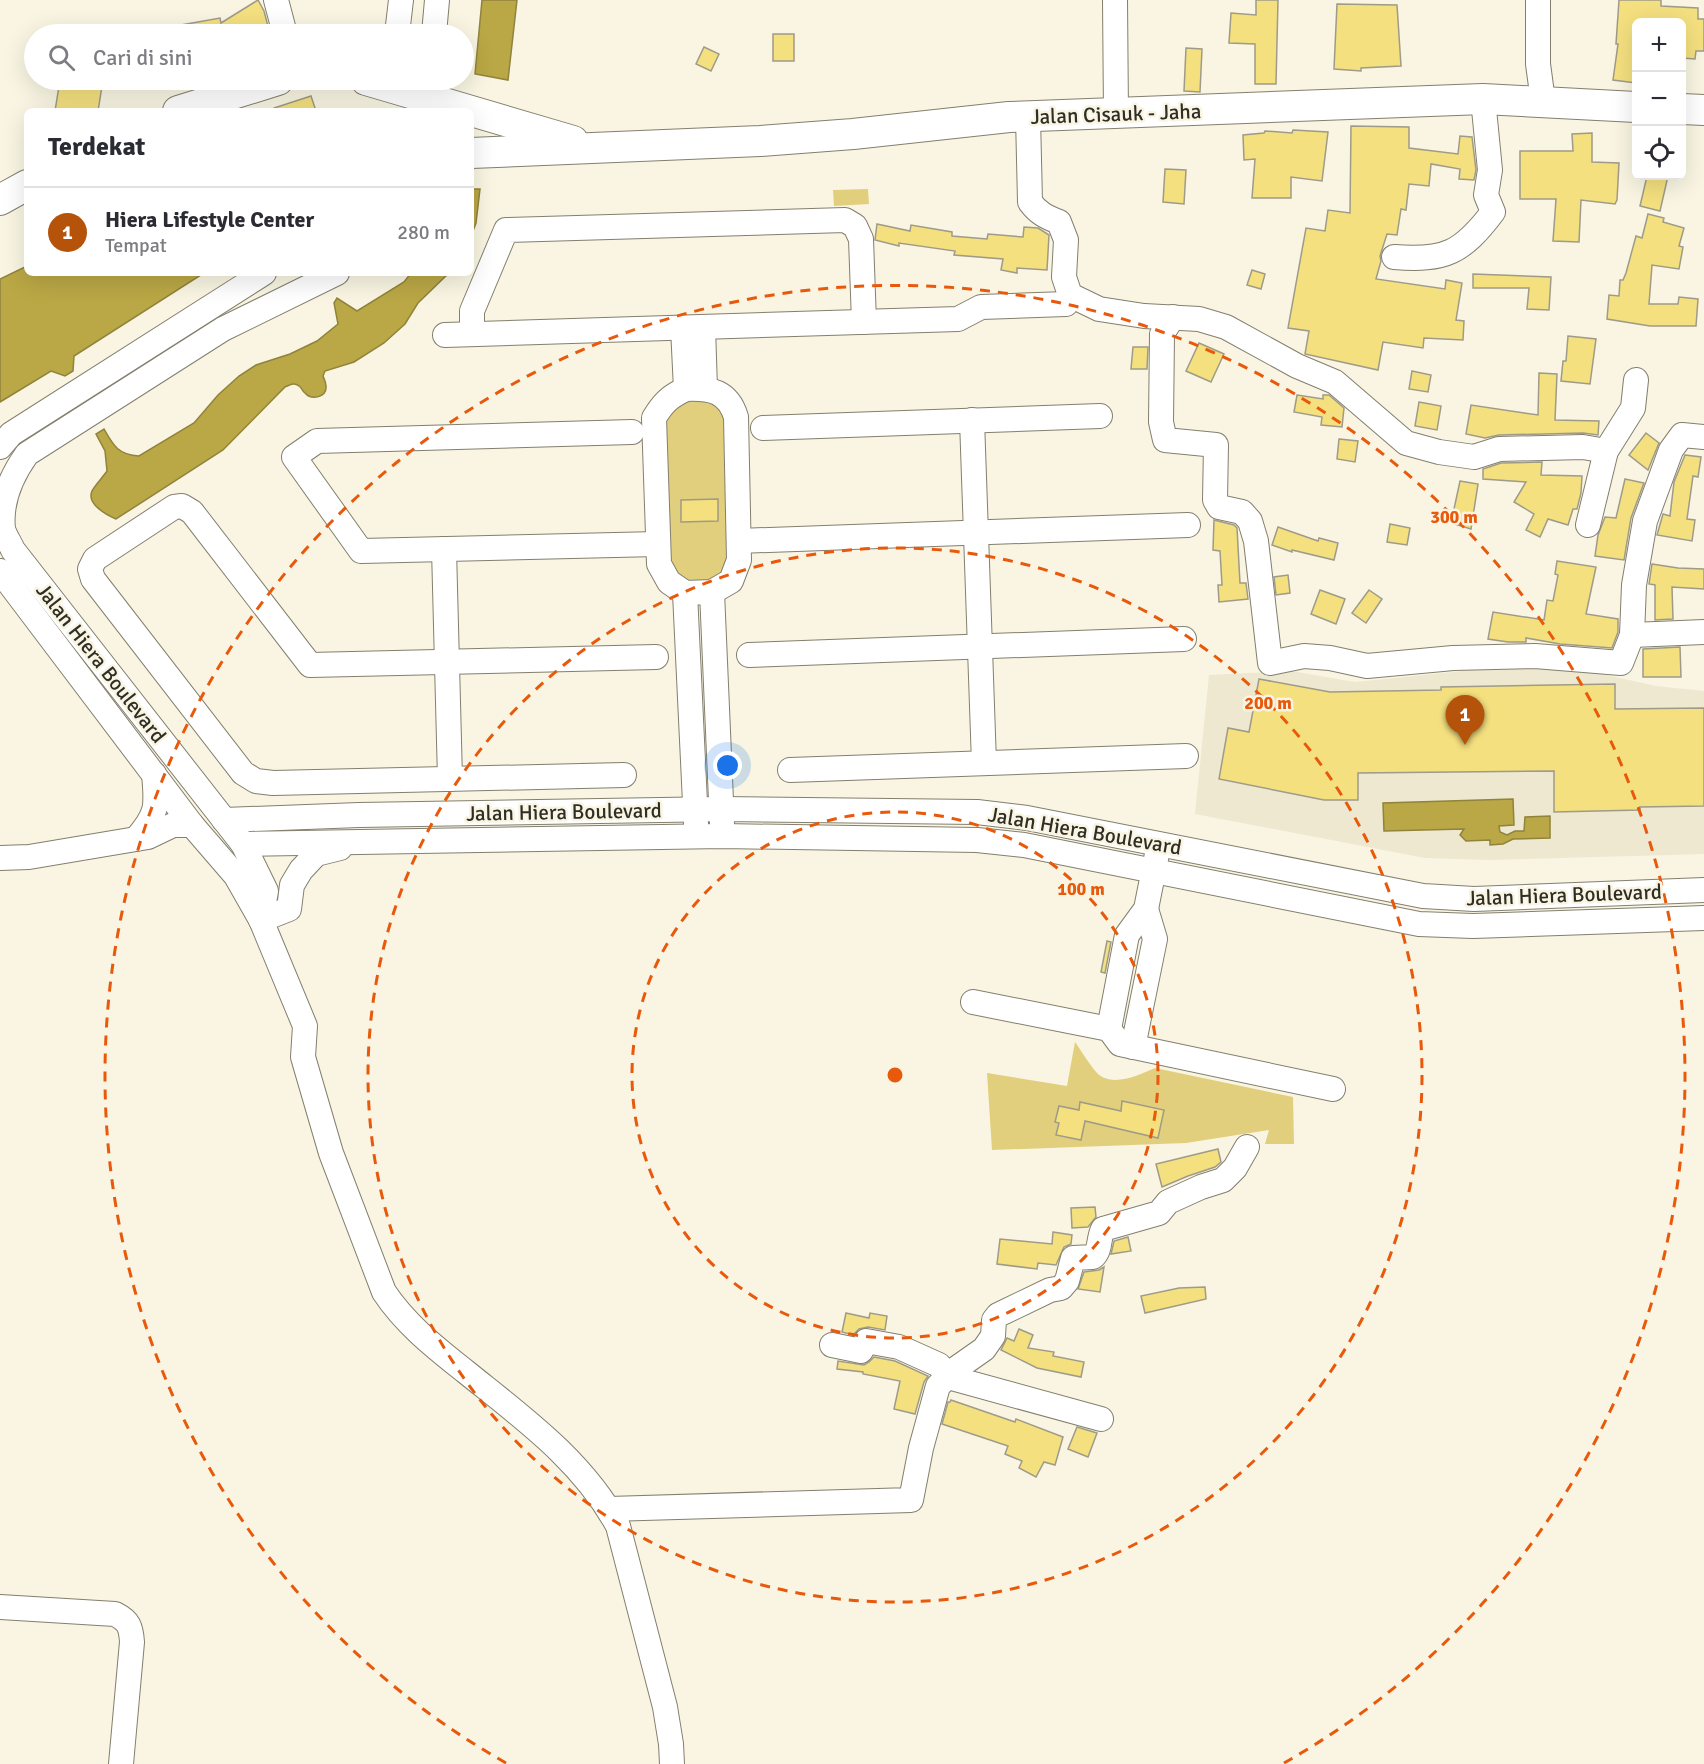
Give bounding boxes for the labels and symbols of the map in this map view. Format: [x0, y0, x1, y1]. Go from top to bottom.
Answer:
street label: Jalan Cisauk - Jaha [1030, 98, 1202, 130]
text: 300 m [1430, 506, 1478, 528]
street label: Jalan Hiera Boulevard [30, 578, 172, 748]
text: 200 m [1244, 692, 1292, 714]
pin: 1 [1446, 696, 1484, 745]
your location [713, 751, 742, 780]
street label: Jalan Hiera Boulevard [466, 797, 662, 827]
street label: Jalan Hiera Boulevard [986, 801, 1184, 861]
text: 100 m [1057, 878, 1105, 900]
street label: Jalan Hiera Boulevard [1466, 879, 1662, 911]
centre of rings [885, 1065, 905, 1085]

